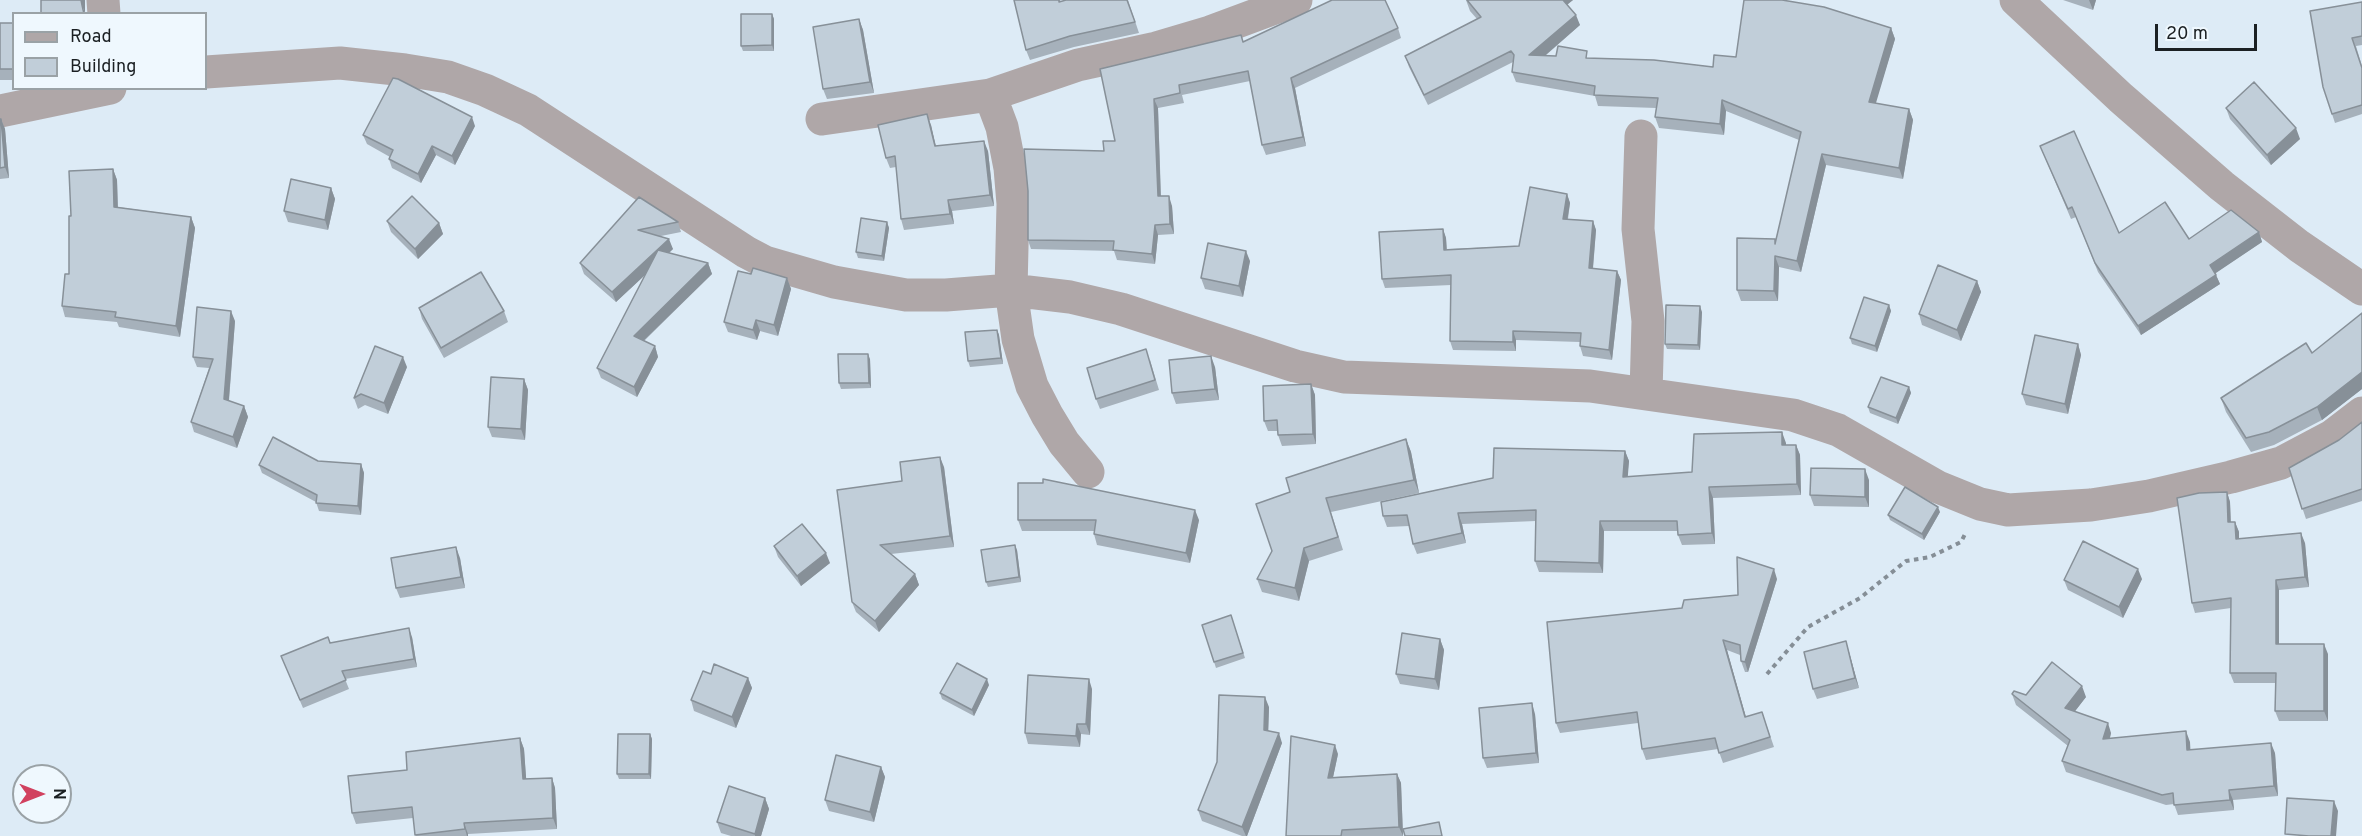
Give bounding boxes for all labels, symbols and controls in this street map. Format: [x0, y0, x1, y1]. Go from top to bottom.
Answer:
legend [12, 12, 207, 90]
scale bar [2158, 12, 2260, 50]
text: 20 m [2166, 23, 2208, 46]
text: Road [70, 26, 112, 49]
text: Building [70, 56, 136, 79]
north arrow [12, 764, 72, 824]
text: N [48, 788, 68, 800]

